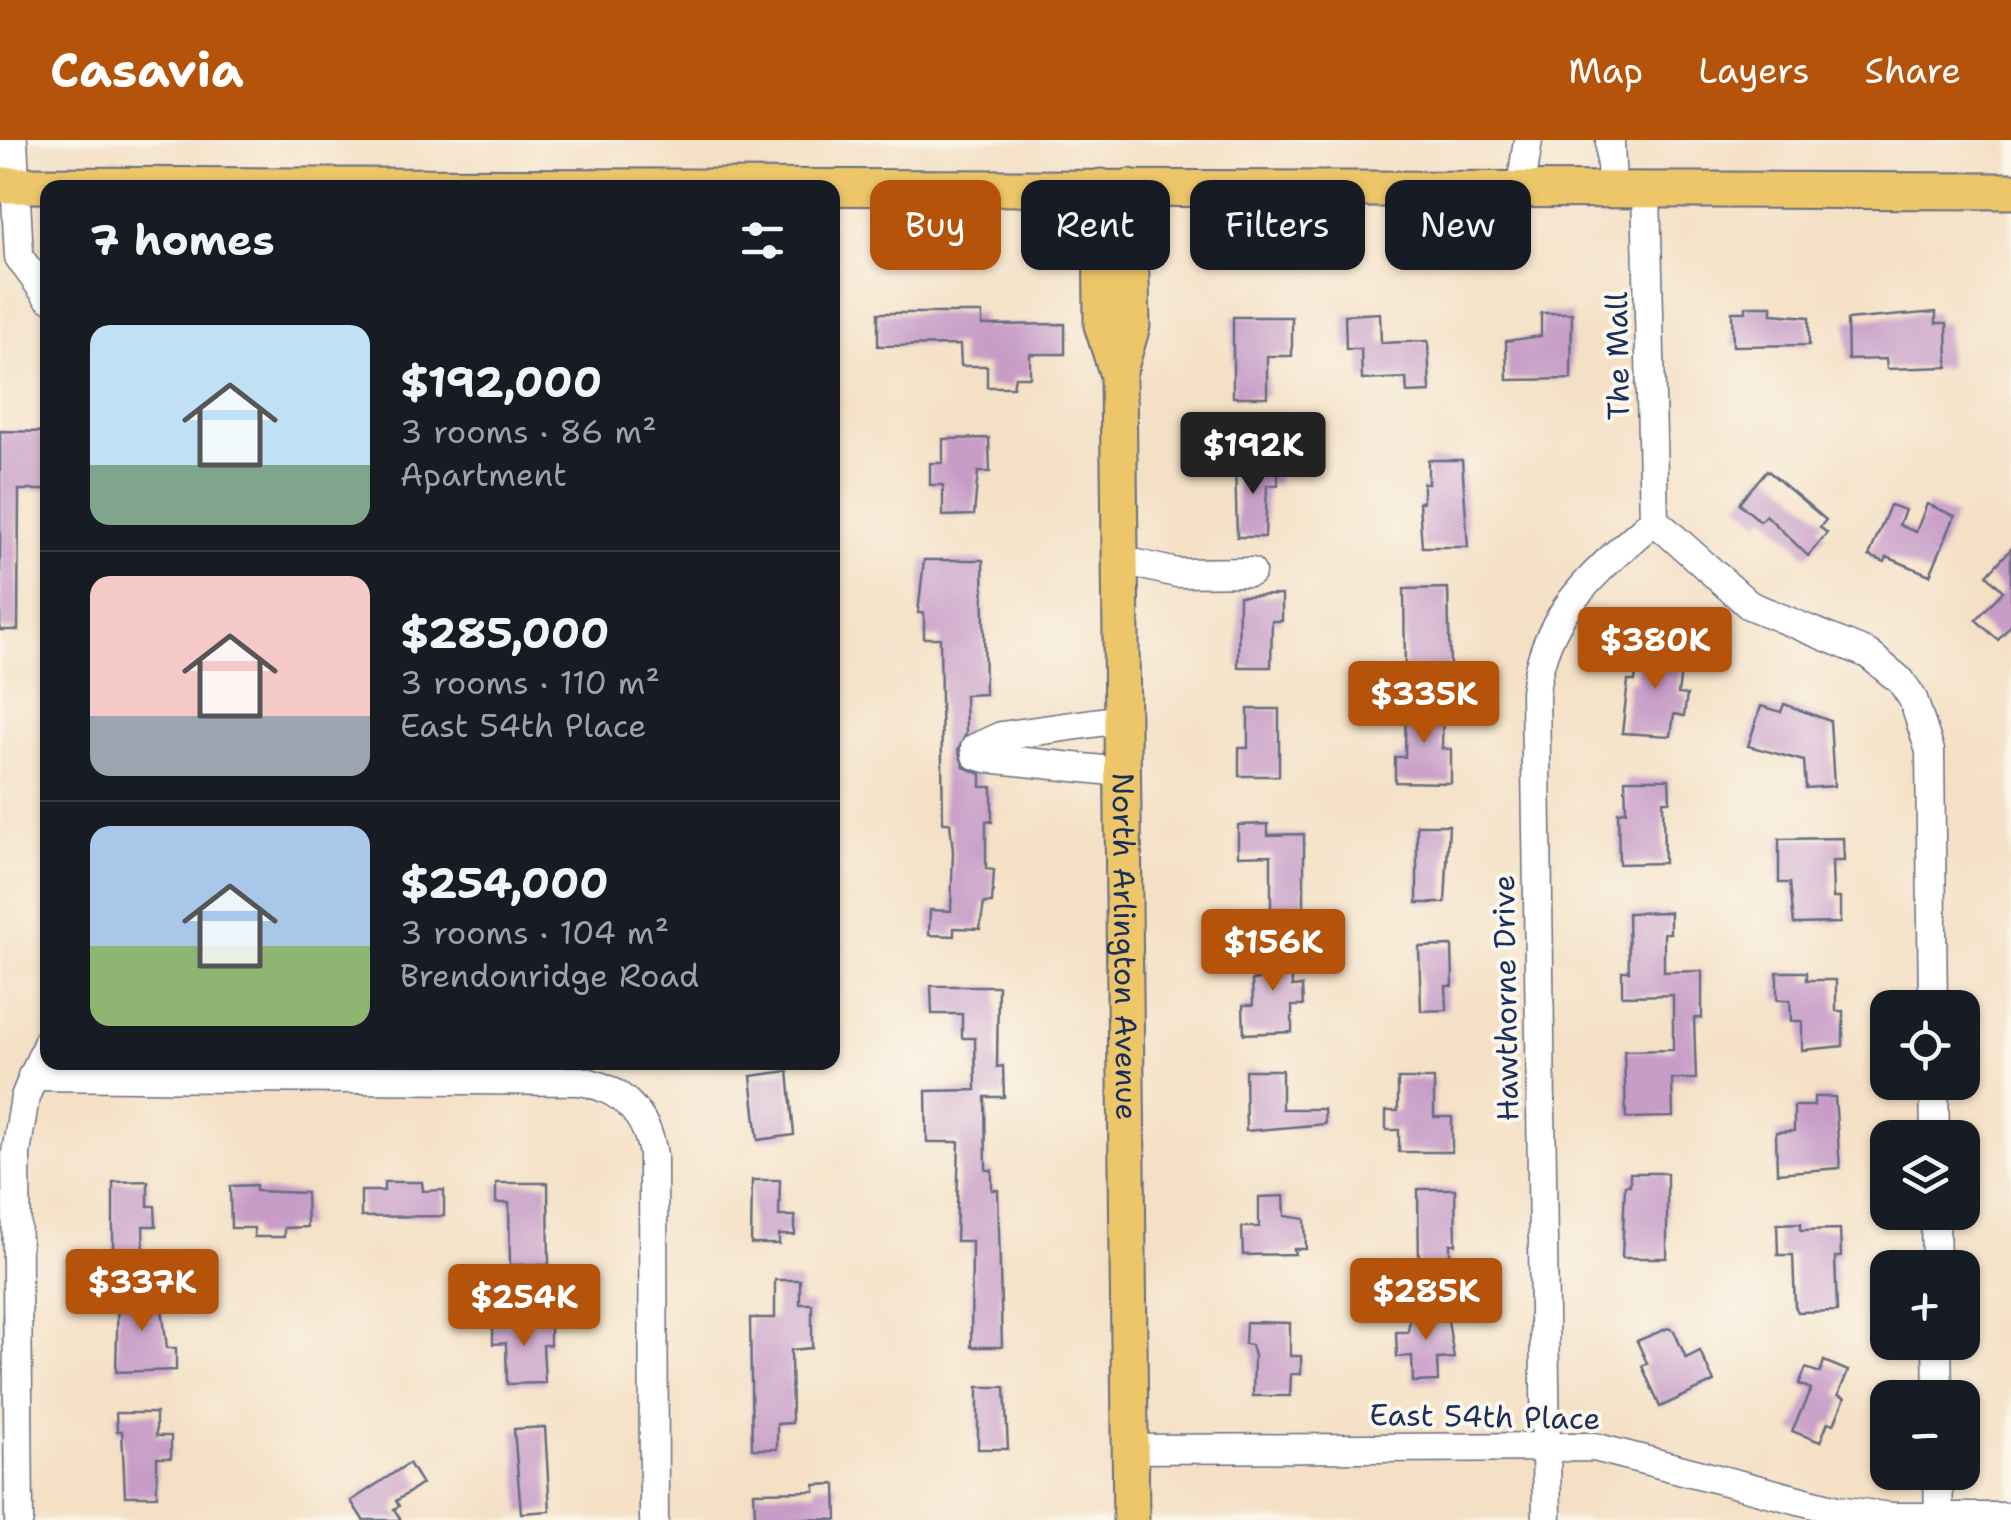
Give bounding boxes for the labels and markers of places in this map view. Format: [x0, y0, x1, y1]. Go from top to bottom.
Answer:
pin: $192K [1183, 412, 1323, 497]
pin: $380K [1585, 607, 1725, 692]
pin: $335K [1354, 661, 1494, 746]
pin: $156K [1203, 909, 1343, 994]
pin: $337K [72, 1249, 212, 1334]
pin: $285K [1356, 1258, 1496, 1343]
pin: $254K [454, 1264, 594, 1349]

